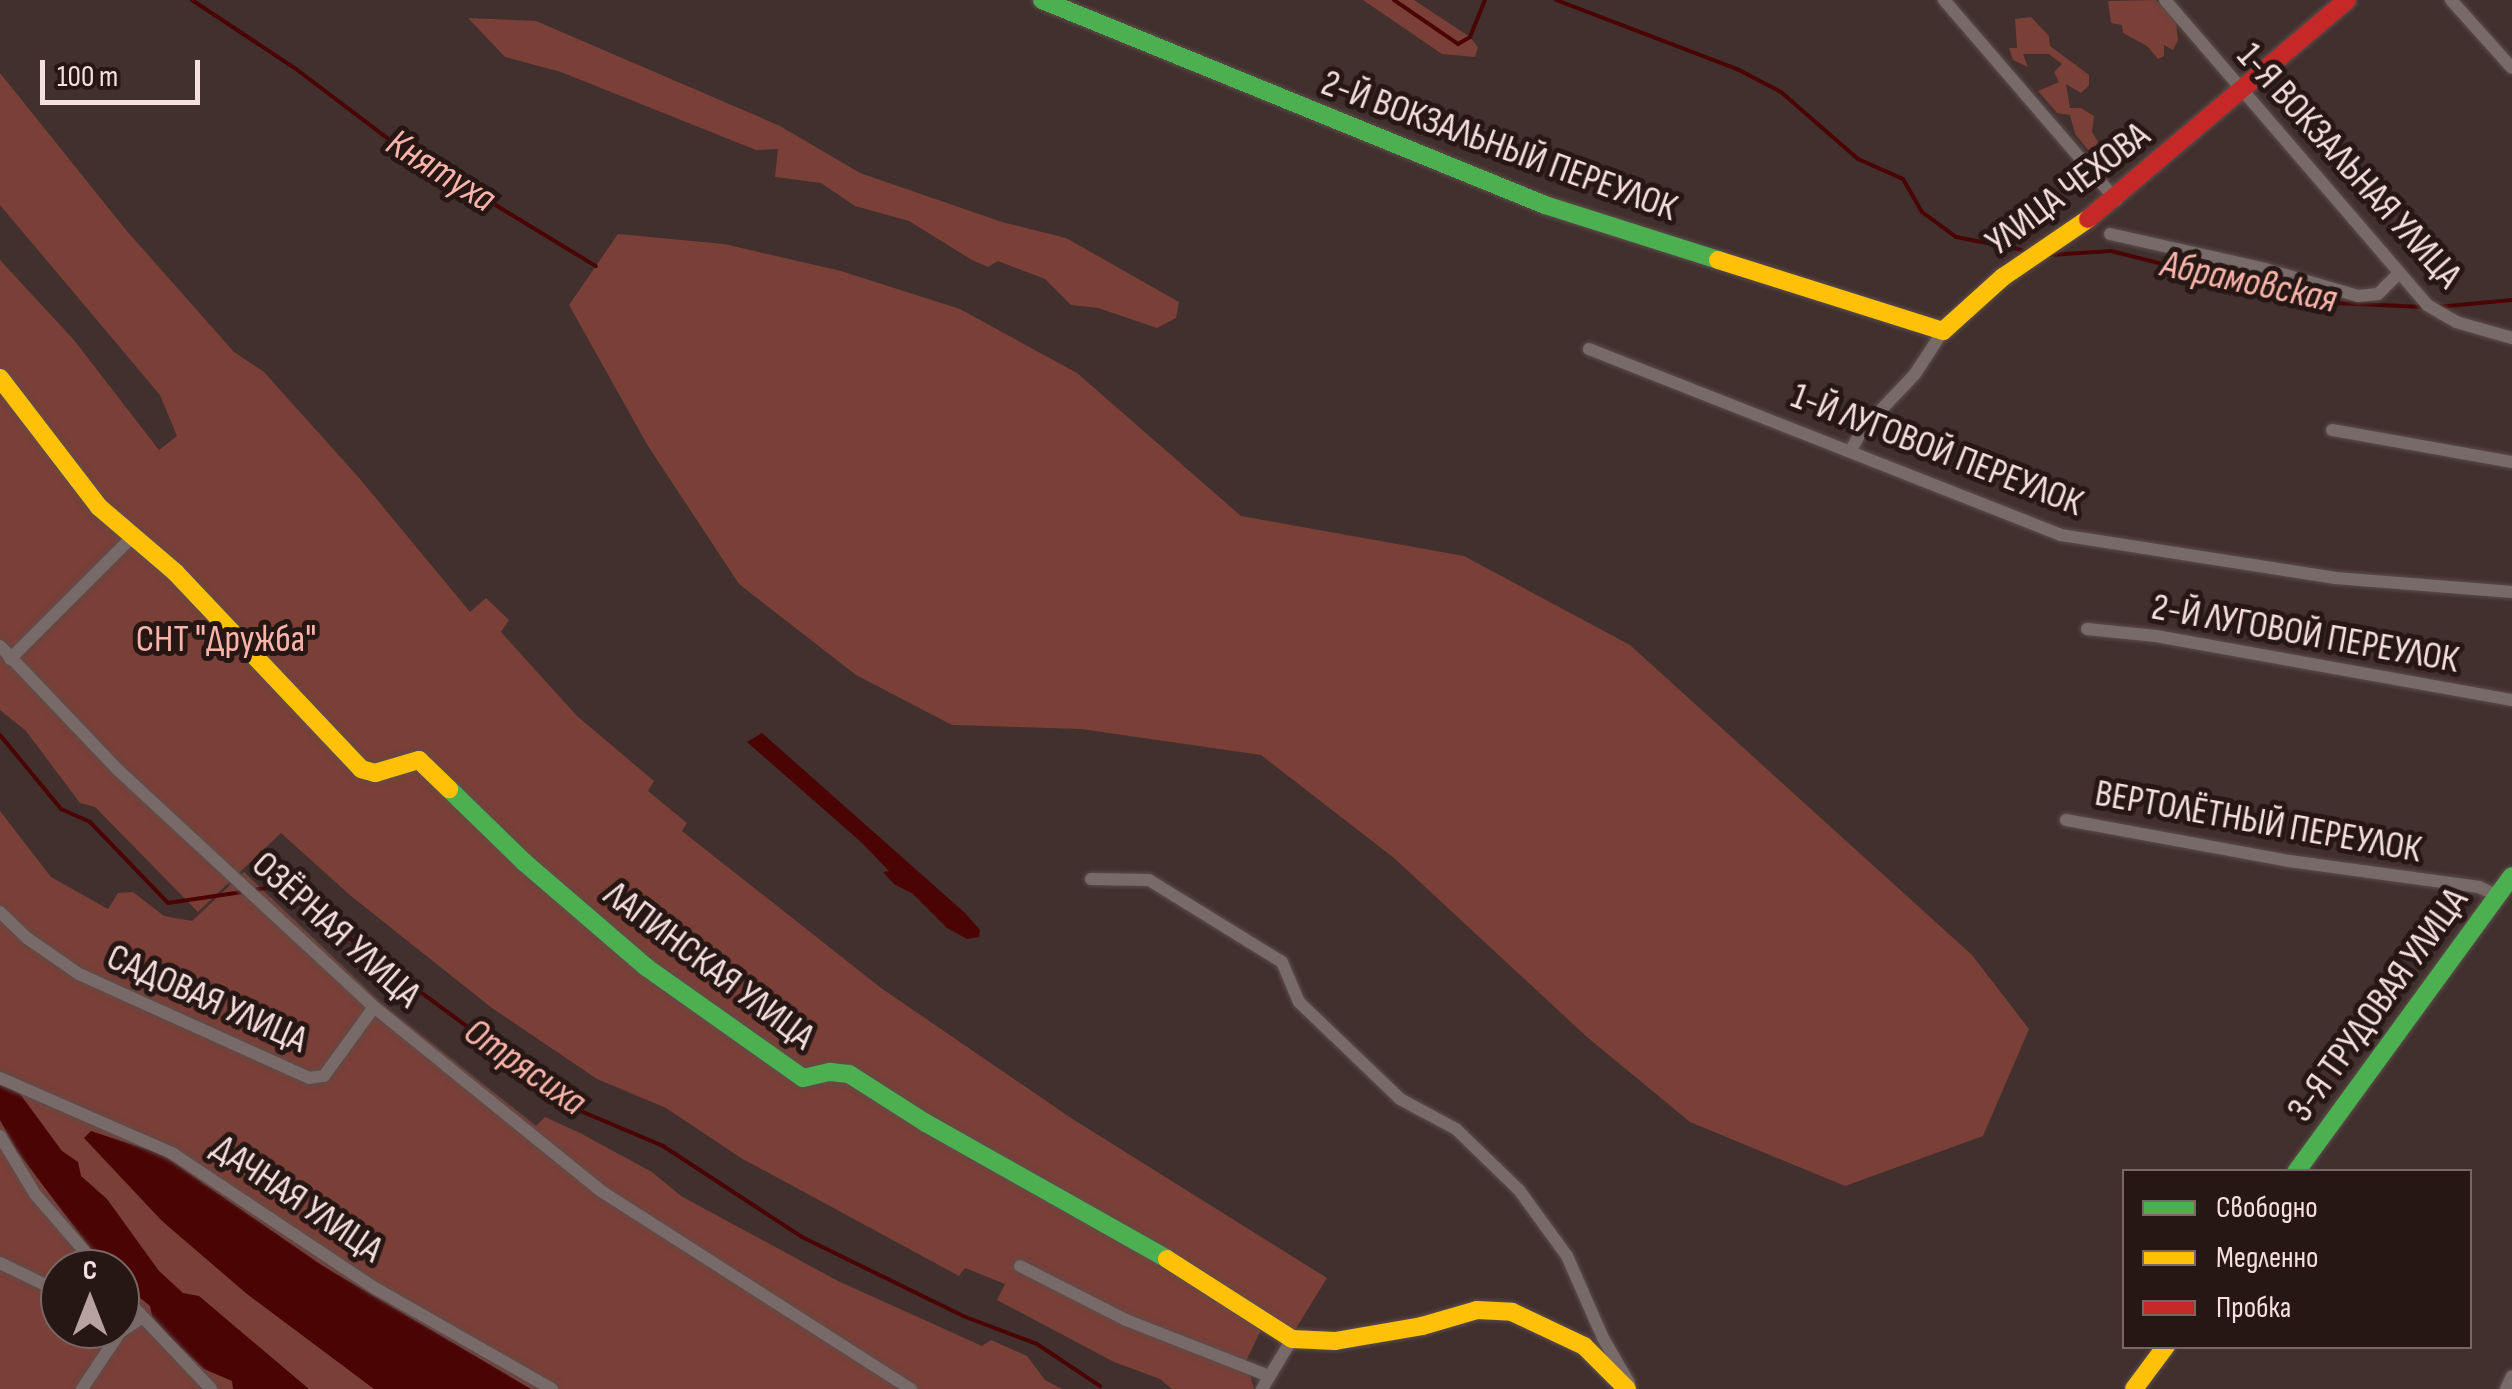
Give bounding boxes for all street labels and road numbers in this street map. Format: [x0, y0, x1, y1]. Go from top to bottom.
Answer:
street label: 1-Я ВОКЗАЛЬНАЯ УЛИЦА [2227, 34, 2471, 298]
street label: 2-Й ВОКЗАЛЬНЫЙ ПЕРЕУЛОК [1315, 61, 1683, 231]
street label: УЛИЦА ЧЕХОВА [1977, 113, 2159, 265]
street label: 1-Й ЛУГОВОЙ ПЕРЕУЛОК [1785, 373, 2089, 527]
street label: 2-Й ЛУГОВОЙ ПЕРЕУЛОК [2148, 585, 2462, 683]
street label: ВЕРТОЛЁТНЫЙ ПЕРЕУЛОК [2091, 771, 2425, 873]
street label: ОЗЁРНАЯ УЛИЦА [242, 842, 430, 1018]
street label: ЛАПИНСКАЯ УЛИЦА [595, 872, 823, 1060]
street label: 3-Я ТРУДОВАЯ УЛИЦА [2278, 879, 2478, 1131]
street label: САДОВАЯ УЛИЦА [100, 935, 314, 1063]
street label: ДАЧНАЯ УЛИЦА [203, 1125, 391, 1273]

